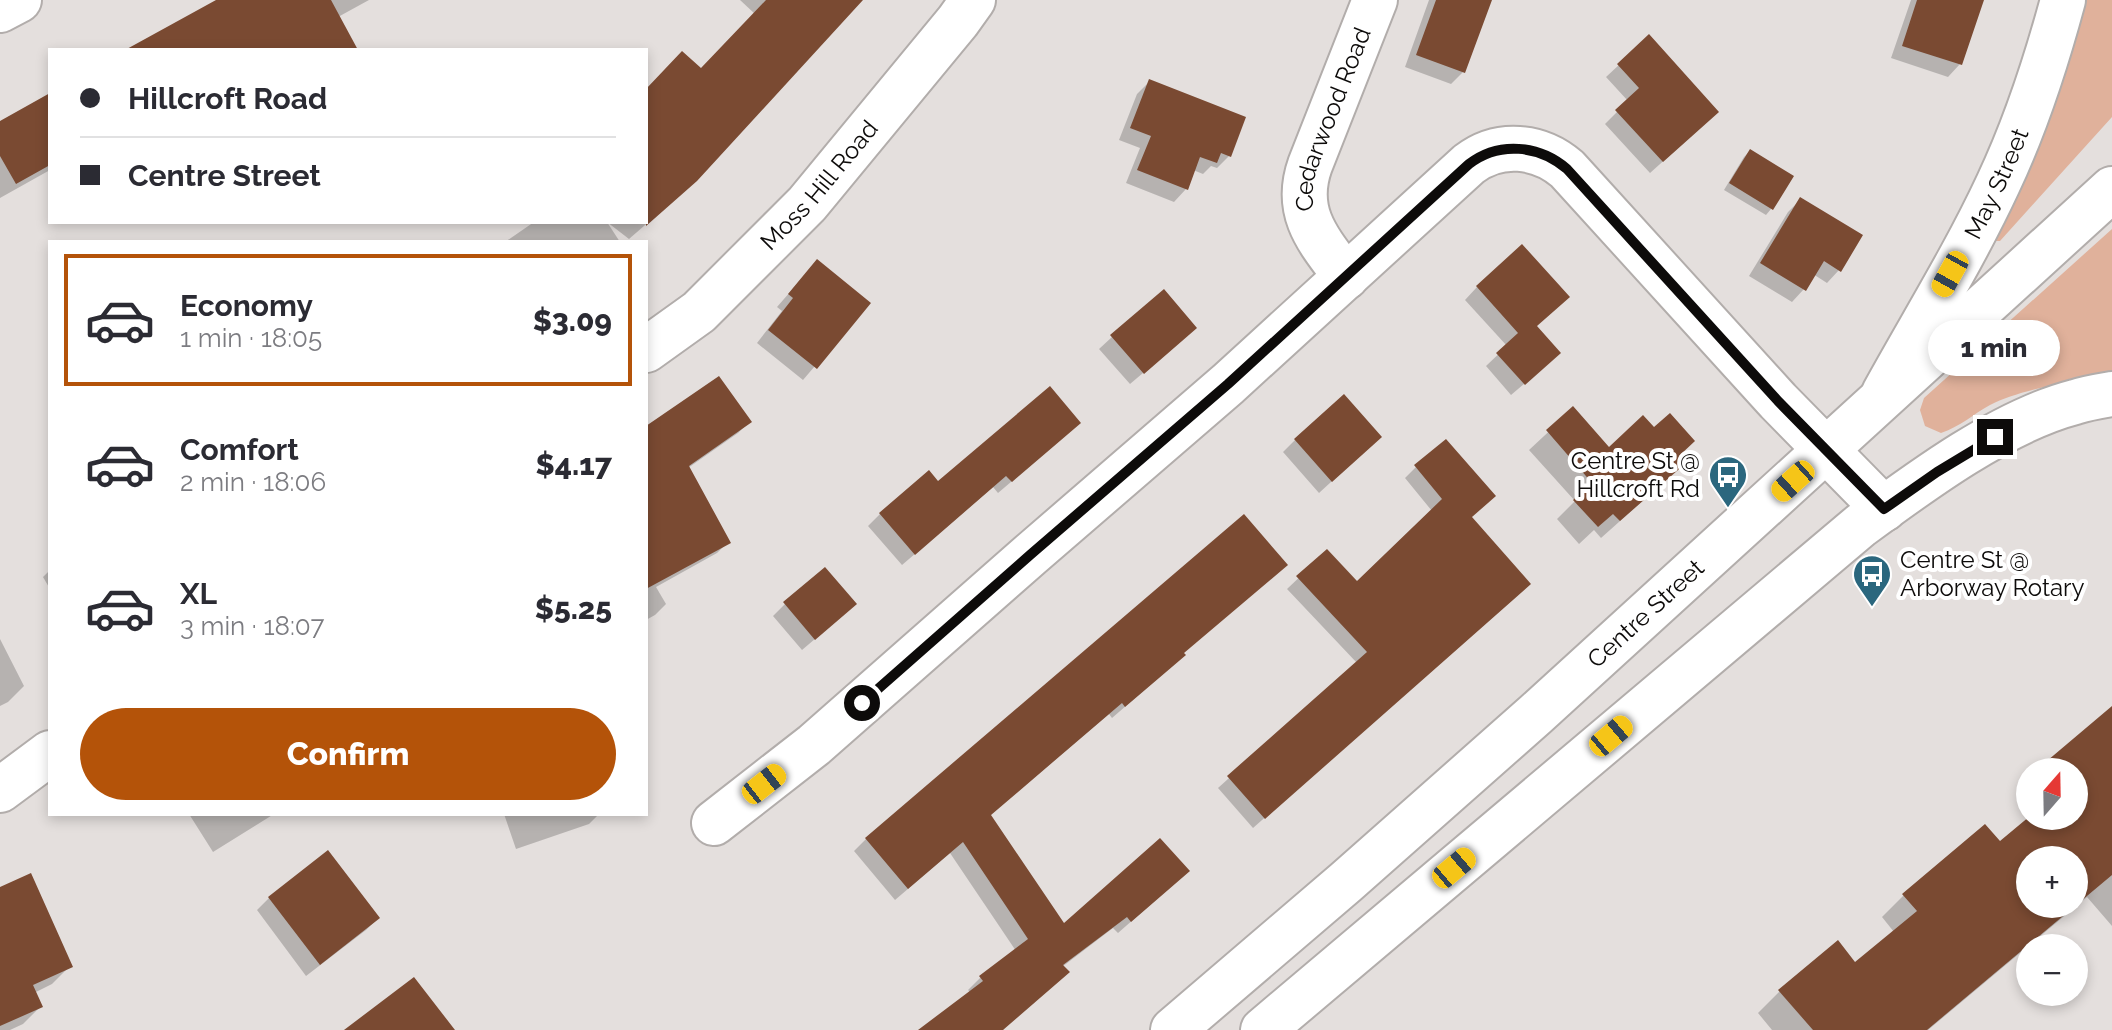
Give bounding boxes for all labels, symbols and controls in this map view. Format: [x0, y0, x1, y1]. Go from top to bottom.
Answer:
street label: Cedarwood Road [1289, 23, 1377, 213]
text: Hillcroft Road [128, 81, 327, 116]
street label: Moss Hill Road [754, 114, 884, 256]
street label: May Street [1958, 124, 2034, 244]
text: Centre Street [128, 158, 321, 193]
car [1928, 247, 1972, 301]
icon: car [84, 284, 156, 356]
text: Economy [180, 288, 313, 323]
text: $3.09 [533, 303, 612, 338]
callout: 1 min [1929, 321, 2061, 377]
text: 1 min · 18:05 [180, 323, 322, 353]
text: 1 min [1961, 333, 2027, 363]
route end [1977, 419, 2013, 455]
icon: car [84, 428, 156, 500]
text: Comfort [180, 432, 299, 467]
place label: Centre St @ Hillcroft Rd [1571, 446, 1700, 503]
text: $4.17 [535, 447, 612, 482]
bus stop icon: Centre St @ Hillcroft Rd [1707, 454, 1749, 509]
car [1767, 456, 1819, 506]
text: 2 min · 18:06 [180, 467, 326, 497]
place label: Centre St @ Arborway Rotary [1900, 545, 2084, 602]
street label: Centre Street [1581, 553, 1710, 674]
bus stop icon: Centre St @ Arborway Rotary [1851, 553, 1893, 608]
icon: car [84, 572, 156, 644]
text: XL [180, 576, 217, 611]
text: $5.25 [535, 591, 612, 626]
text: 3 min · 18:07 [180, 611, 324, 641]
route start [844, 685, 880, 721]
button: Confirm [80, 708, 616, 800]
car [1585, 711, 1637, 761]
north arrow [2016, 758, 2088, 830]
map controls [2016, 758, 2088, 1006]
car [738, 760, 790, 808]
car [1428, 843, 1480, 893]
button: + [2016, 846, 2088, 918]
button: − [2016, 934, 2088, 1006]

